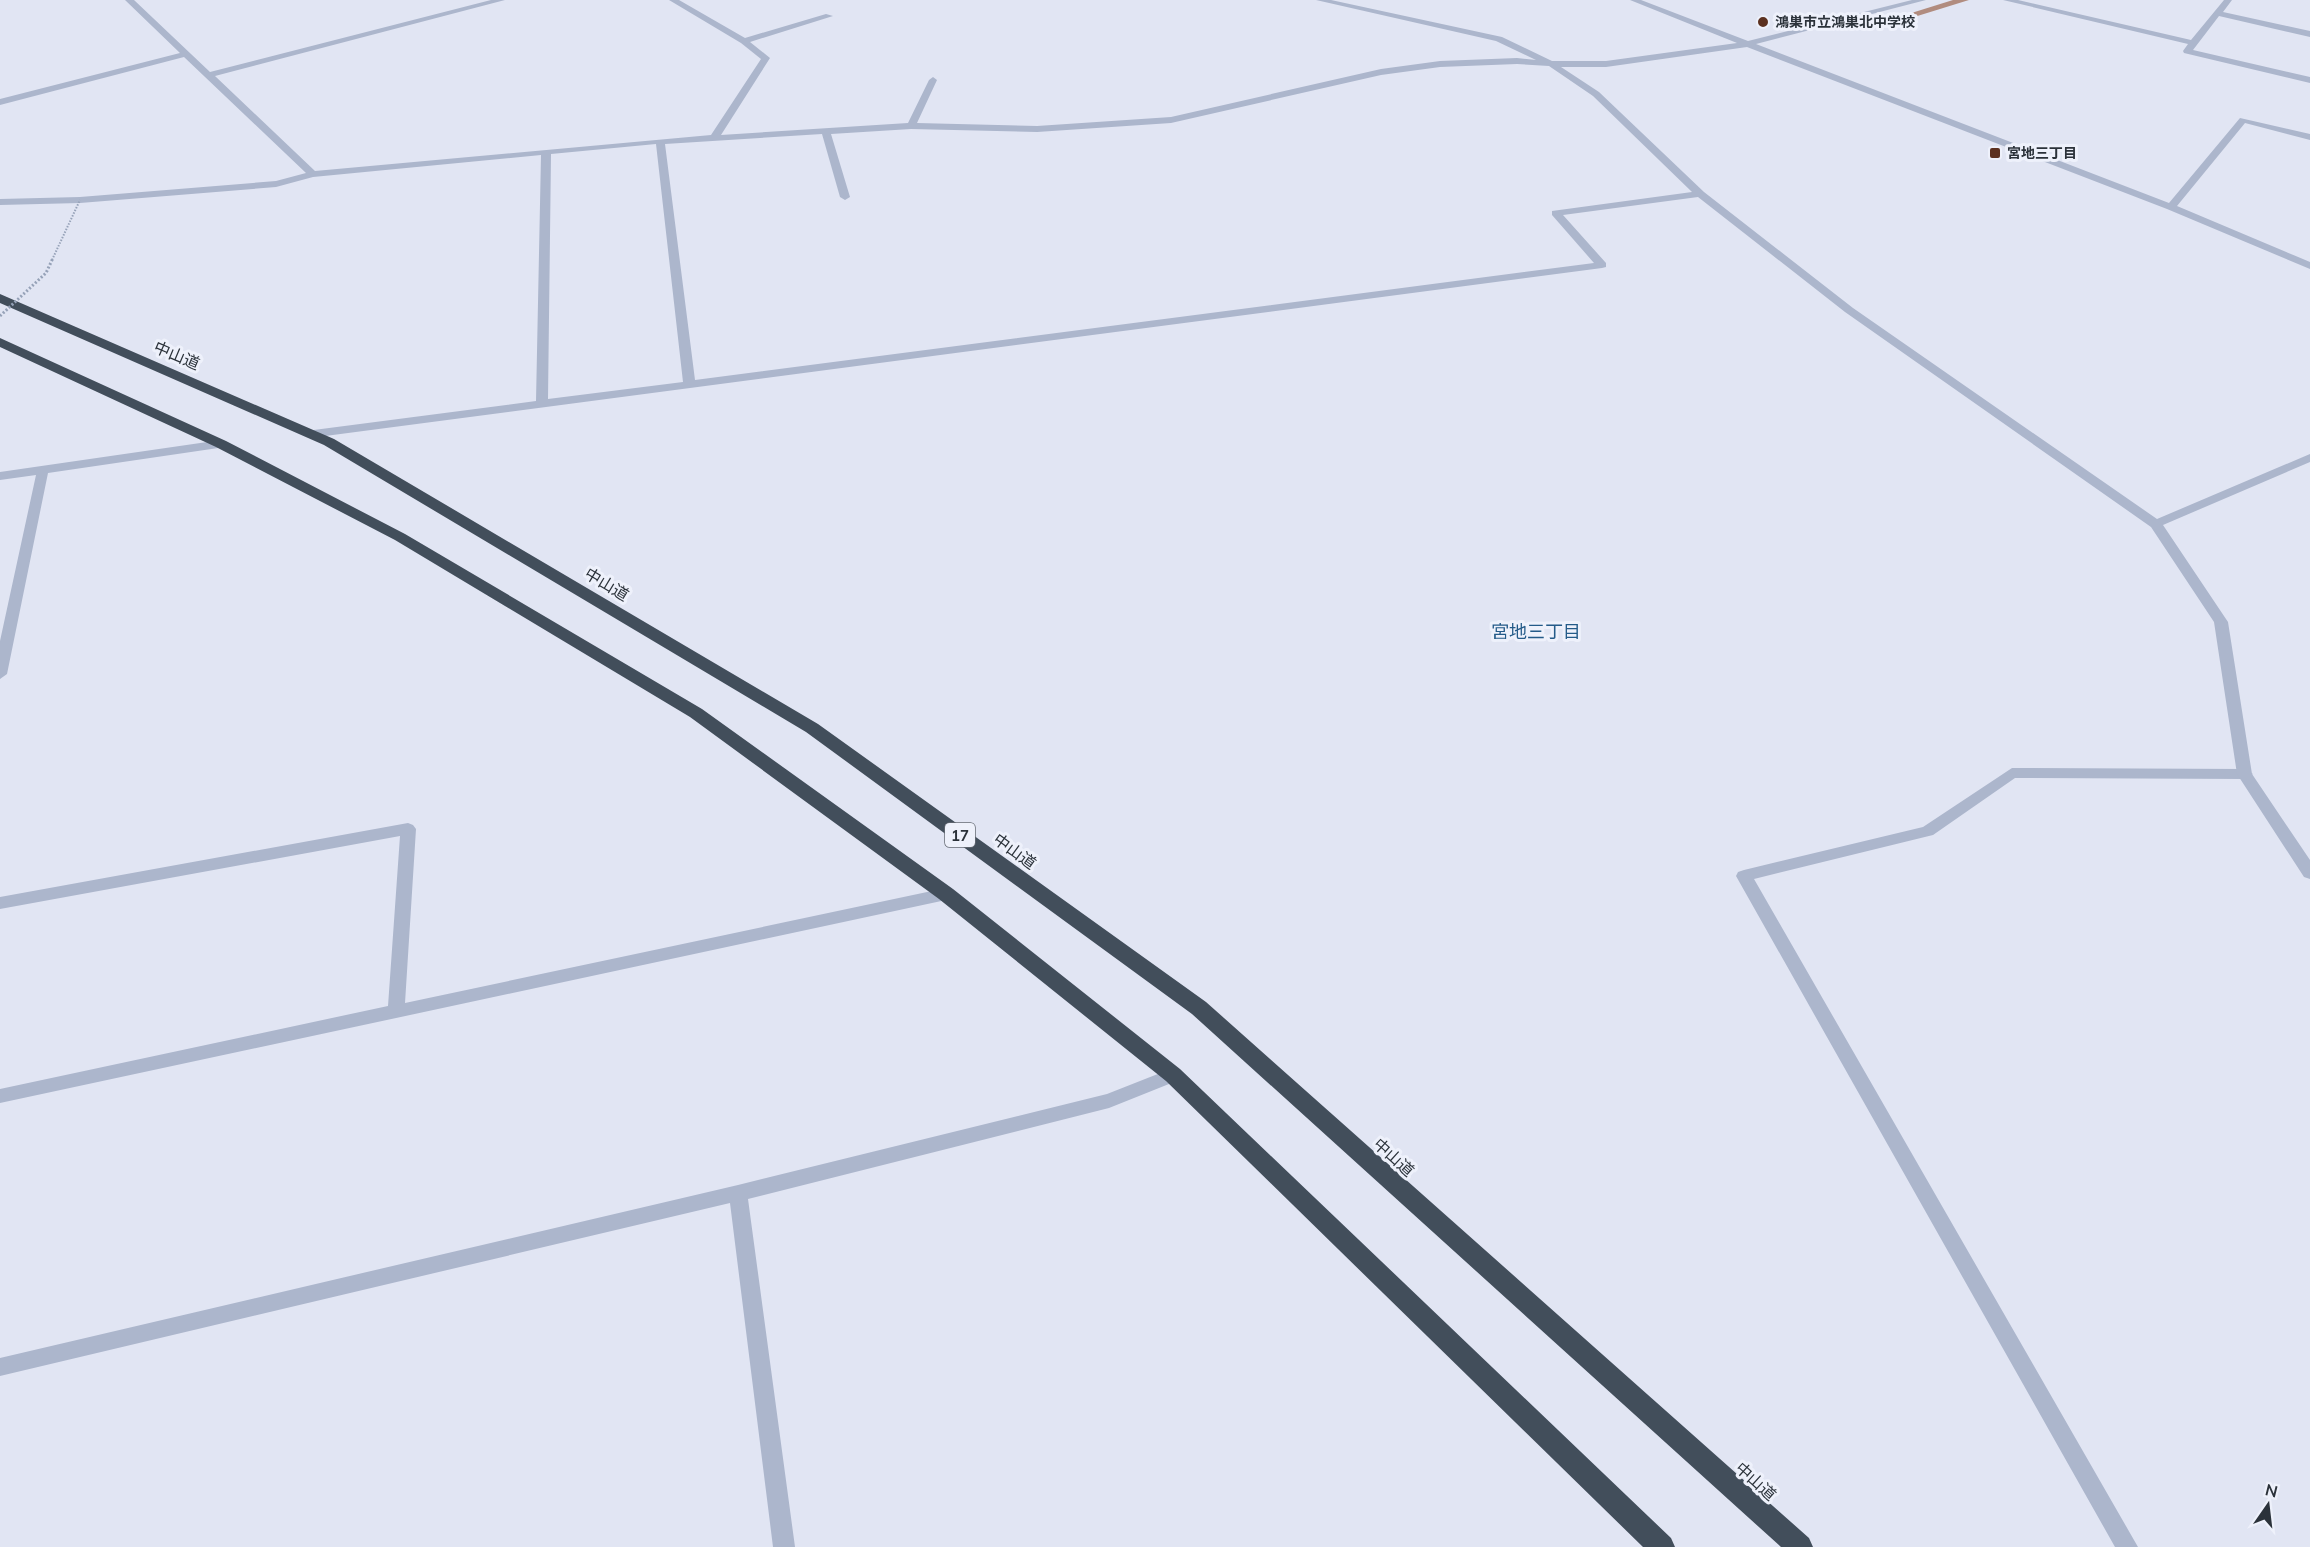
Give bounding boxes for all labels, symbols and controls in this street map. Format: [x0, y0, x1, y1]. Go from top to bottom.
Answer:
place label: 鴻巣市立鴻巣北中学校 [1775, 13, 1915, 31]
marker: 鴻巣市立鴻巣北中学校 [1756, 15, 1770, 29]
place label: 宮地三丁目 [2007, 144, 2077, 162]
marker: 宮地三丁目 [1988, 146, 2002, 160]
street label: 中山道 [151, 336, 203, 374]
street label: 中山道 [581, 563, 633, 605]
district label: 宮地三丁目 [1491, 620, 1581, 643]
road number: 17 [945, 823, 975, 847]
street label: 中山道 [990, 829, 1040, 873]
street label: 中山道 [1369, 1134, 1419, 1180]
street label: 中山道 [1731, 1458, 1781, 1504]
north arrow [2238, 1475, 2298, 1535]
text: N [2263, 1479, 2280, 1502]

